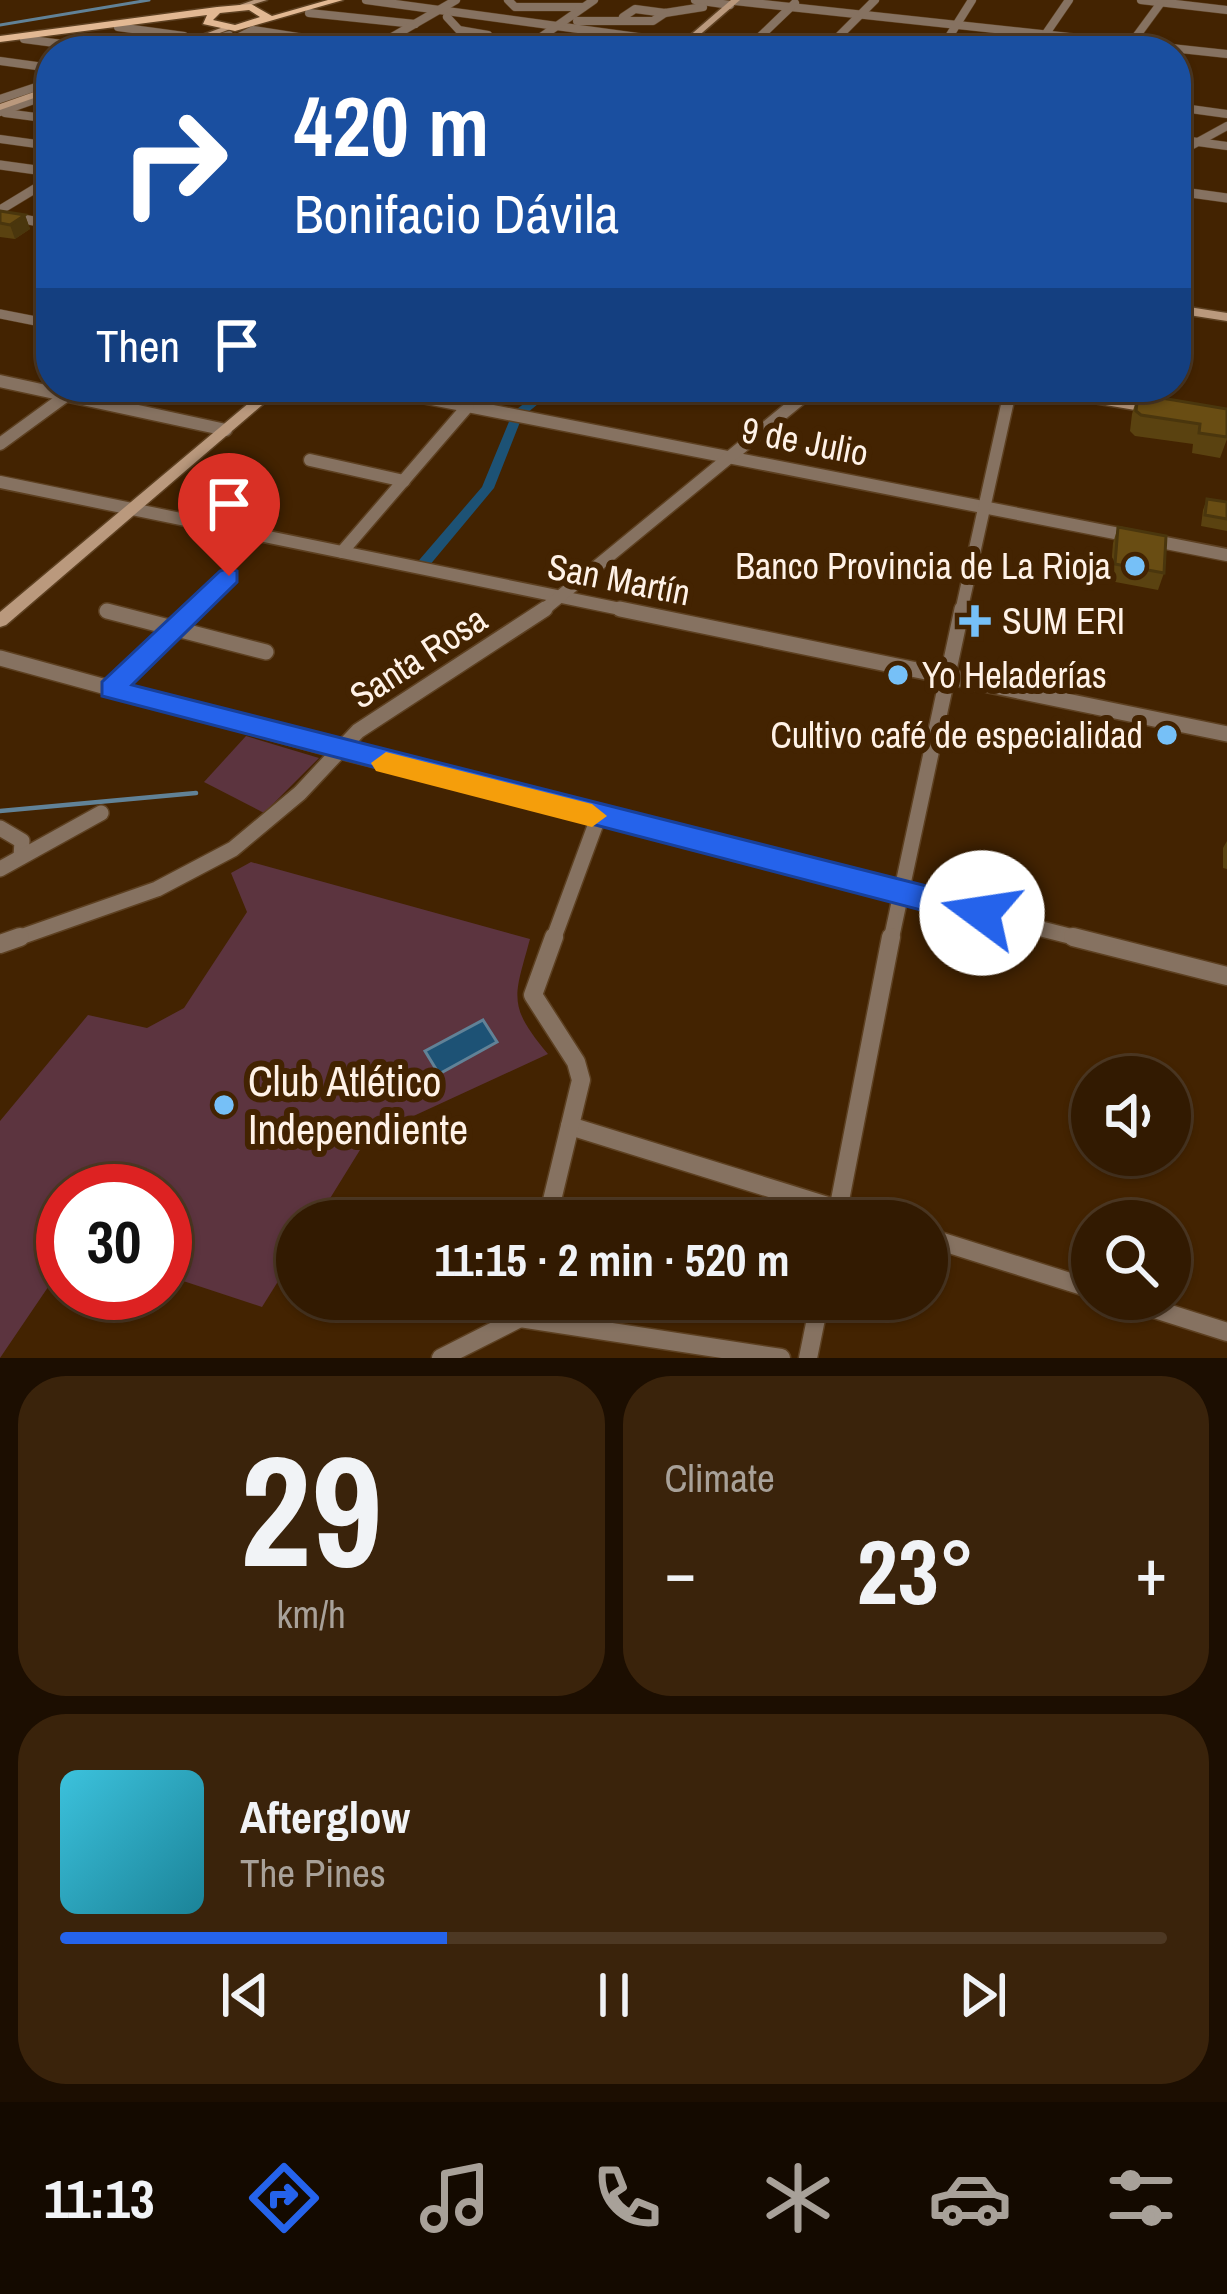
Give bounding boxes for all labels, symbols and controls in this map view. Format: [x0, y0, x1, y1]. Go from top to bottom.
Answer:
text: 420 m [294, 69, 489, 182]
icon: right [96, 84, 252, 240]
text: Bonifacio Dávila [294, 177, 619, 250]
icon: arrive [204, 312, 270, 378]
text: Then [96, 315, 180, 376]
street label: 9 de Julio [738, 405, 872, 477]
pin [178, 453, 280, 576]
icon: arrive [196, 471, 262, 537]
street label: San Martín [544, 542, 694, 616]
place label: Banco Provincia de La Rioja [735, 542, 1111, 590]
marker: Banco Provincia de La Rioja [1122, 553, 1148, 579]
street label: Santa Rosa [340, 595, 496, 719]
place label: SUM ERI [1002, 597, 1125, 645]
marker: SUM ERI [959, 605, 991, 637]
place label: Yo Heladerías [922, 651, 1107, 699]
marker: Yo Heladerías [885, 662, 911, 688]
place label: Cultivo café de especialidad [770, 711, 1143, 759]
marker: Cultivo café de especialidad [1154, 722, 1180, 748]
position arrow [919, 850, 1045, 976]
place label: Club Atlético Independiente [248, 1053, 468, 1157]
map controls [1071, 1056, 1191, 1320]
button: sound [1071, 1056, 1191, 1176]
marker: Club Atlético Independiente [211, 1092, 237, 1118]
speed limit sign: 30 [36, 1164, 192, 1320]
button: search [1071, 1200, 1191, 1320]
text: 11:15 · 2 min · 520 m [435, 1229, 789, 1290]
text: 29 [240, 1405, 382, 1615]
text: Climate [665, 1452, 775, 1504]
text: 23° [857, 1511, 975, 1632]
text: − [665, 1527, 696, 1616]
text: + [1135, 1527, 1167, 1616]
text: km/h [277, 1588, 346, 1640]
text: Afterglow [240, 1786, 410, 1847]
text: The Pines [240, 1847, 386, 1899]
icon: previous [212, 1962, 278, 2028]
icon: pause [581, 1962, 647, 2028]
icon: next [950, 1962, 1016, 2028]
icon: directions [242, 2156, 326, 2240]
icon: music [413, 2156, 497, 2240]
icon: phone [585, 2156, 669, 2240]
icon: climate [756, 2156, 840, 2240]
icon: car [928, 2156, 1012, 2240]
icon: filters [1099, 2156, 1183, 2240]
text: 11:13 [44, 2162, 155, 2235]

